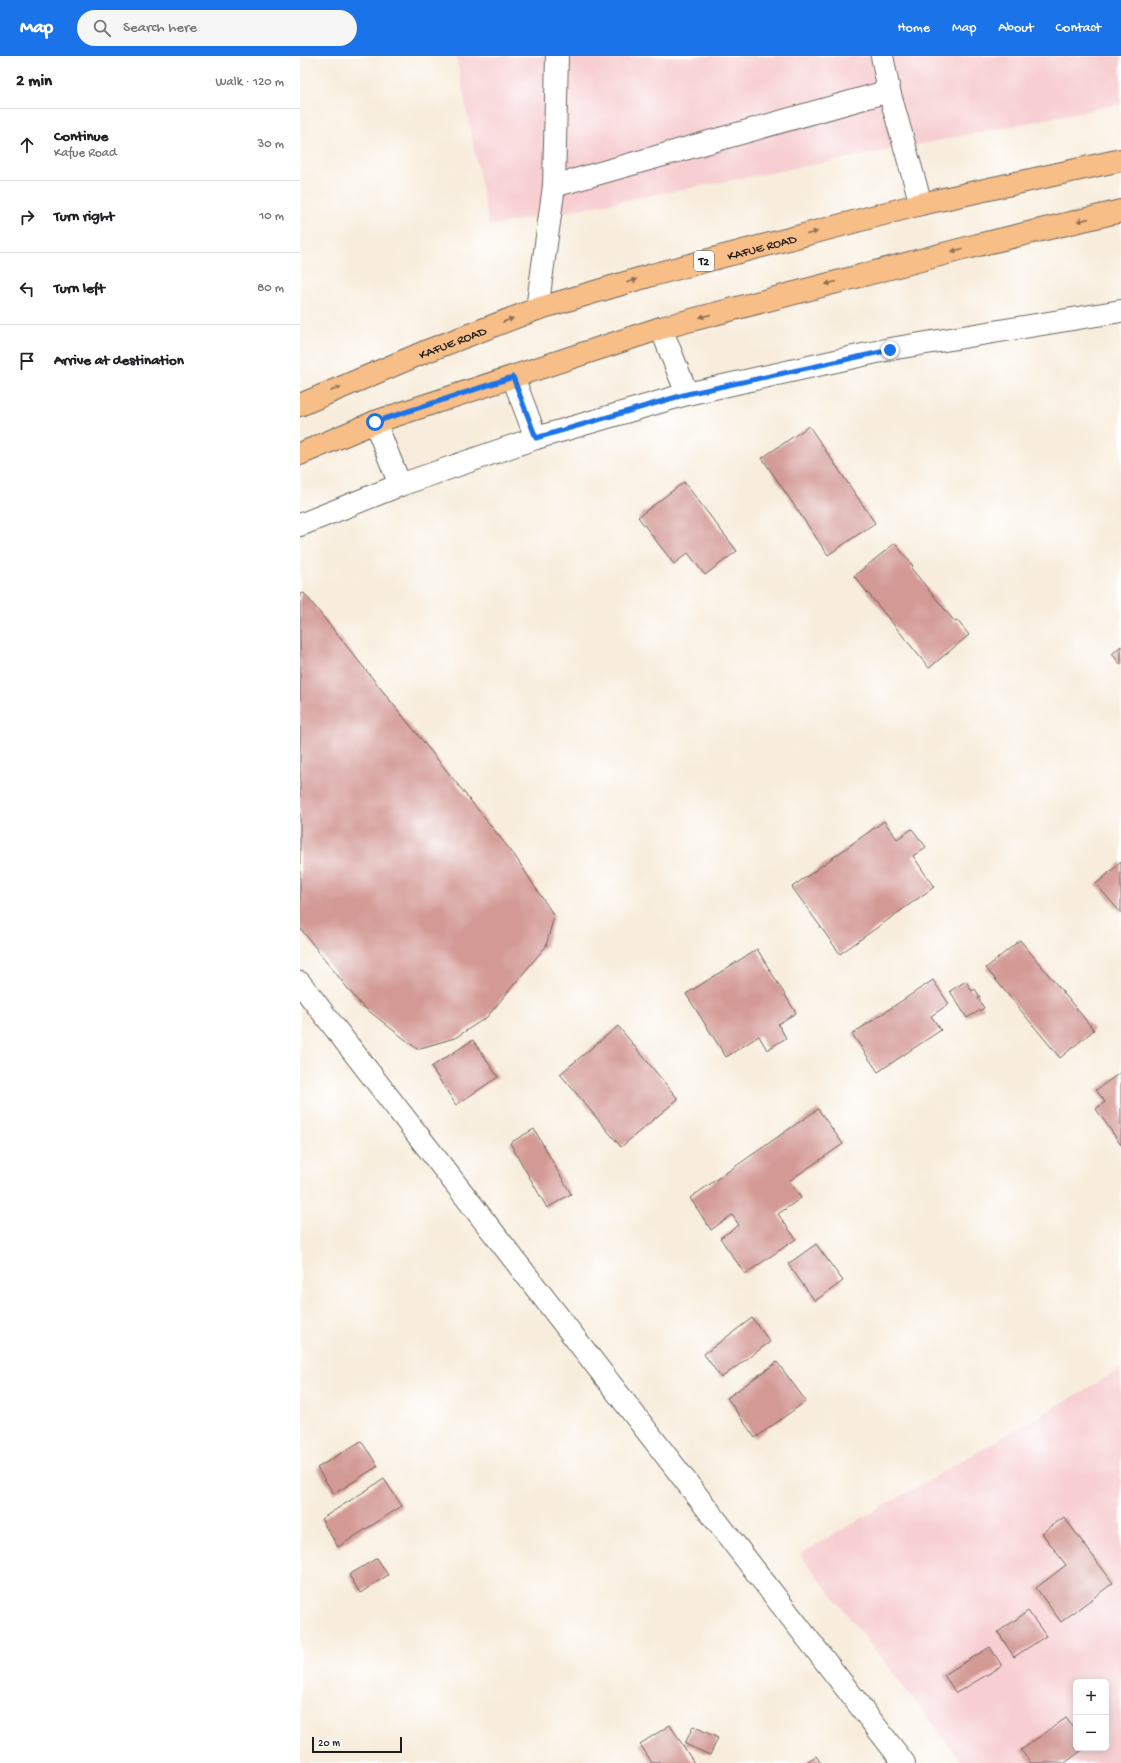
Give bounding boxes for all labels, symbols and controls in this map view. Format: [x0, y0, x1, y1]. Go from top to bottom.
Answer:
search box [77, 10, 357, 46]
text: Map [20, 17, 53, 40]
icon: search [91, 17, 113, 39]
text: Search here [123, 19, 197, 37]
text: Home [898, 20, 930, 37]
text: Map [952, 20, 976, 37]
text: About [998, 20, 1034, 37]
text: Contact [1056, 20, 1101, 37]
text: 2 min [16, 72, 52, 92]
text: Walk · 120 m [216, 75, 284, 90]
text: Continue [54, 128, 108, 146]
icon: ahead [16, 134, 38, 156]
text: 30 m [258, 137, 284, 152]
text: Kafue Road [54, 146, 117, 161]
icon: right [16, 206, 38, 228]
text: Turn right [54, 208, 114, 226]
text: 10 m [259, 209, 284, 224]
one-way arrow [1077, 217, 1089, 223]
one-way arrow [806, 230, 818, 236]
street label: KAFUE ROAD [726, 232, 799, 265]
one-way arrow [950, 248, 963, 254]
road number: T2 [694, 251, 714, 271]
icon: left [16, 278, 38, 300]
one-way arrow [626, 278, 638, 284]
text: Turn left [54, 280, 105, 298]
one-way arrow [825, 280, 837, 286]
text: 80 m [257, 281, 284, 296]
one-way arrow [699, 313, 711, 319]
one-way arrow [503, 316, 515, 322]
street label: KAFUE ROAD [417, 324, 489, 364]
route end [881, 341, 899, 359]
icon: arrive [16, 350, 38, 372]
text: Arrive at destination [54, 352, 184, 370]
one-way arrow [330, 386, 342, 392]
route start [366, 413, 384, 431]
map controls [1073, 1679, 1109, 1751]
button: + [1073, 1679, 1109, 1715]
button: − [1073, 1715, 1109, 1751]
scale bar [312, 1735, 402, 1754]
text: 20 m [318, 1738, 340, 1750]

